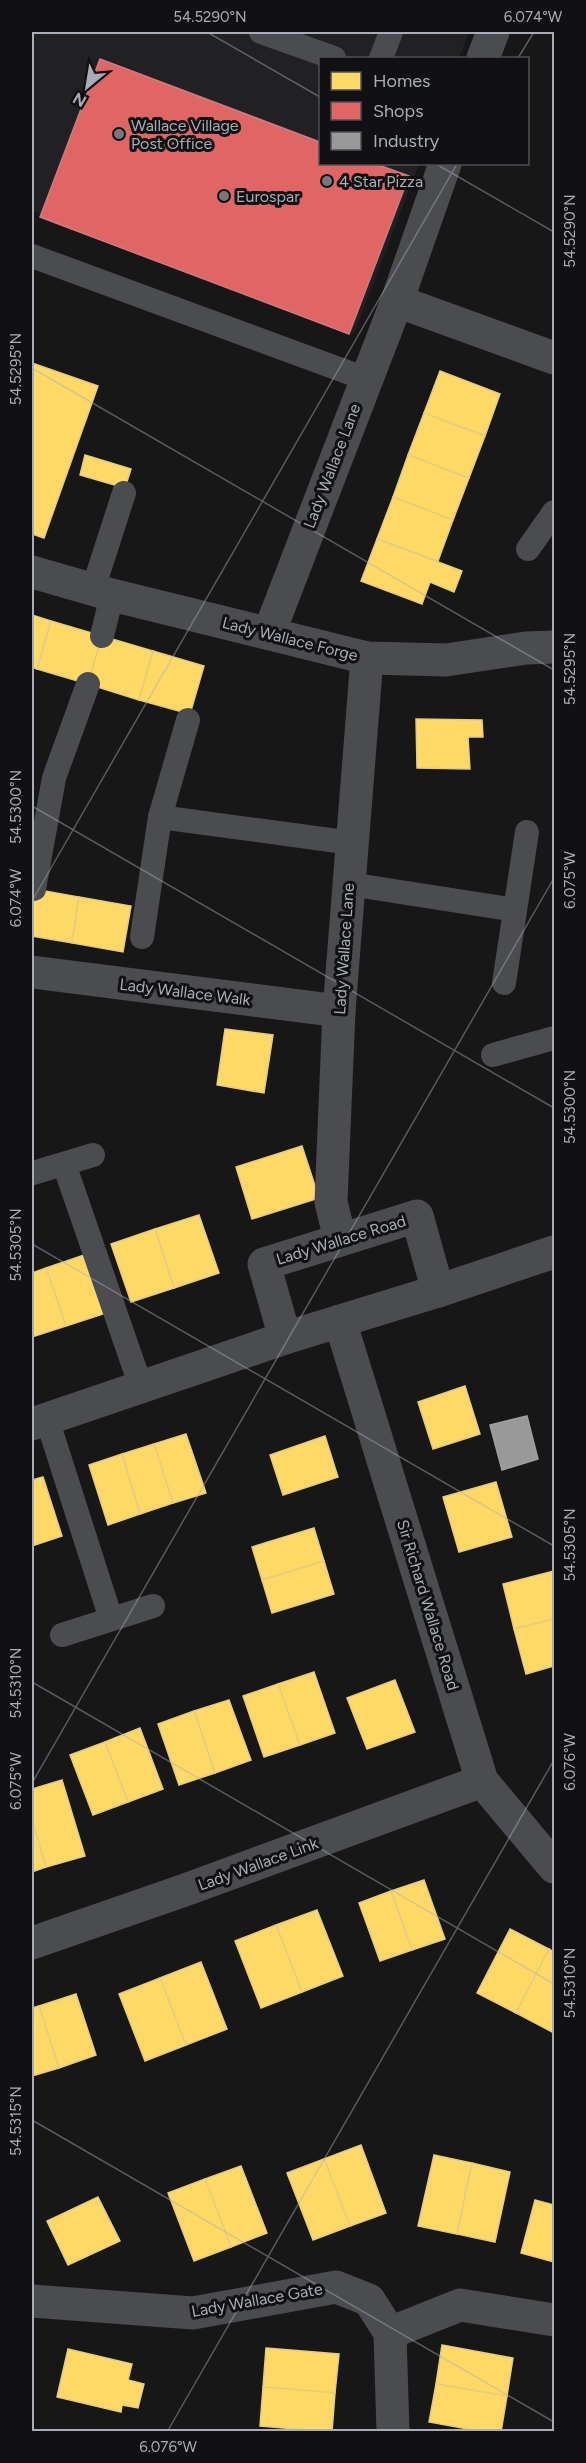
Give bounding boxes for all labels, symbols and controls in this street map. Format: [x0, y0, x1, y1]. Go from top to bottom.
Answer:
text: 54.5290°N [173, 8, 247, 26]
text: 6.074°W [504, 8, 563, 26]
north arrow [57, 57, 117, 117]
legend [319, 57, 529, 165]
text: Homes [373, 70, 431, 92]
text: N [70, 88, 90, 111]
text: Shops [373, 100, 424, 122]
place label: Wallace Village Post Office [131, 116, 239, 153]
marker: Wallace Village Post Office [112, 127, 126, 141]
text: Industry [373, 130, 440, 152]
place label: 4 Star Pizza [339, 172, 423, 191]
marker: 4 Star Pizza [320, 174, 334, 188]
place label: Eurospar [236, 187, 300, 206]
marker: Eurospar [217, 189, 231, 203]
text: 54.5290°N [561, 194, 579, 268]
text: 54.5295°N [7, 333, 25, 405]
street label: Lady Wallace Lane [300, 401, 365, 531]
street label: Lady Wallace Forge [220, 613, 360, 665]
text: 54.5295°N [561, 633, 579, 705]
text: 54.5300°N [7, 770, 25, 844]
text: 6.075°W [561, 850, 579, 909]
text: 6.074°W [7, 868, 25, 927]
street label: Lady Wallace Lane [330, 882, 358, 1015]
street label: Lady Wallace Walk [118, 975, 252, 1009]
text: 54.5300°N [561, 1070, 579, 1144]
text: 54.5305°N [7, 1208, 25, 1282]
street label: Lady Wallace Road [274, 1211, 408, 1269]
text: 54.5305°N [561, 1508, 579, 1582]
street label: Sir Richard Wallace Road [393, 1517, 463, 1693]
text: 54.5310°N [7, 1648, 25, 1718]
text: 6.076°W [561, 1733, 579, 1791]
text: 6.075°W [7, 1751, 25, 1810]
street label: Lady Wallace Link [195, 1833, 321, 1895]
text: 54.5310°N [561, 1948, 579, 2018]
text: 54.5315°N [7, 2086, 25, 2156]
street label: Lady Wallace Gate [190, 2279, 324, 2321]
text: 6.076°W [139, 2438, 197, 2456]

